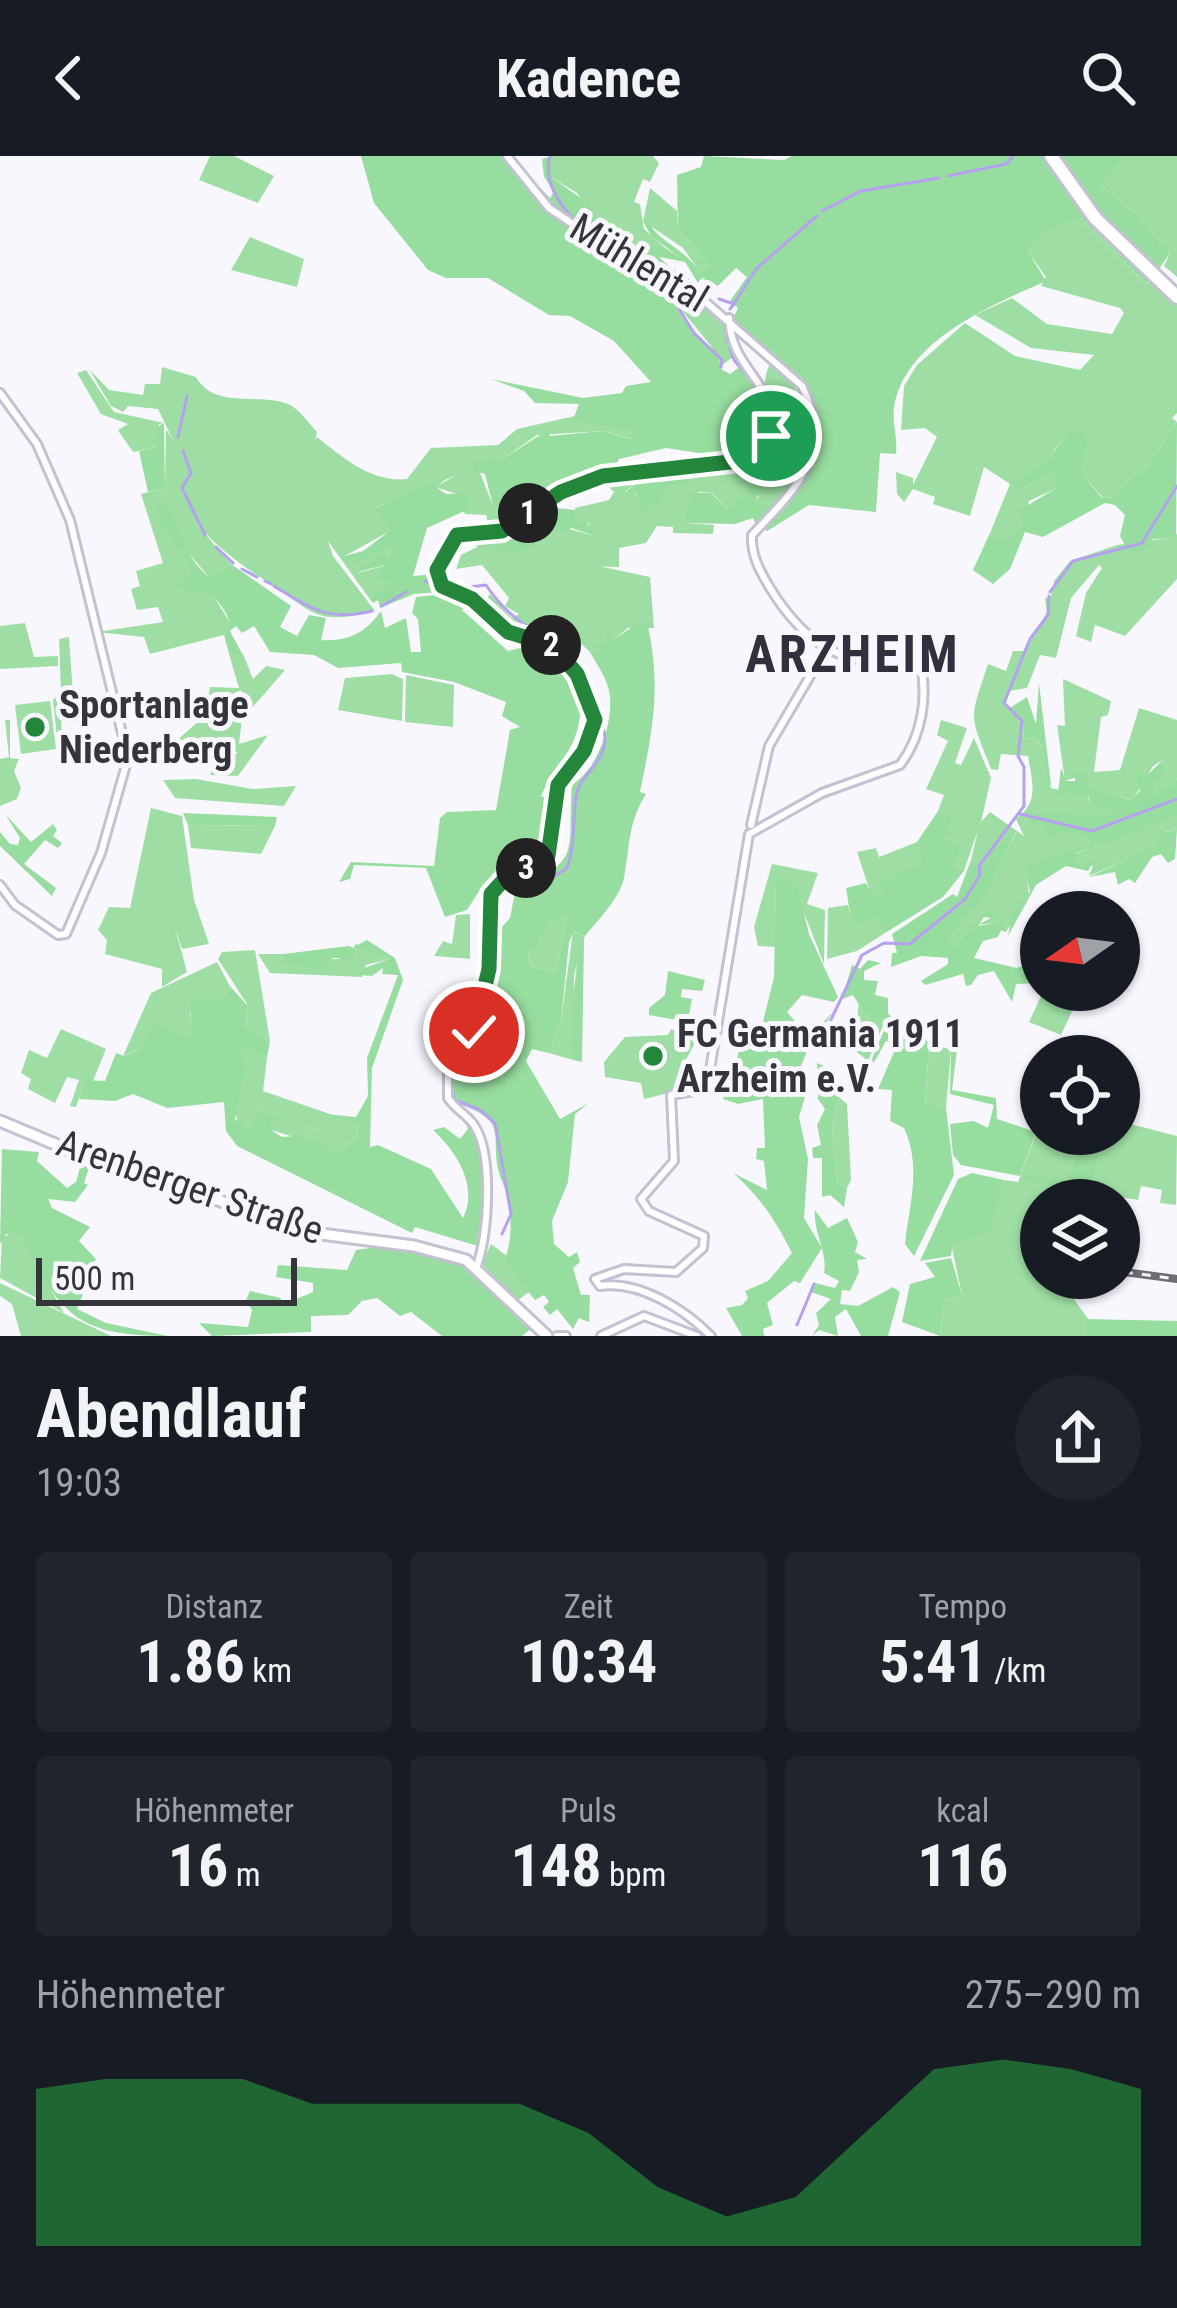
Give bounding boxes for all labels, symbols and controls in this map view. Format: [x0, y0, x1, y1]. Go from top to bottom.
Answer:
icon: back [36, 45, 102, 111]
icon: search [1075, 45, 1141, 111]
text: Kadence [496, 47, 681, 110]
street label: Mühlental [562, 204, 716, 322]
pin [720, 385, 822, 487]
icon: arrive [738, 403, 804, 469]
pin: 1 [498, 483, 558, 543]
text: 1 [520, 493, 536, 532]
pin: 2 [521, 615, 581, 675]
text: 2 [543, 625, 559, 664]
district label: ARZHEIM [745, 625, 961, 684]
place label: Sportanlage Niederberg [59, 682, 249, 773]
marker: Sportanlage Niederberg [22, 714, 48, 740]
pin: 3 [496, 838, 556, 898]
text: 3 [518, 848, 534, 887]
north arrow [1020, 891, 1140, 1011]
map controls [1020, 891, 1140, 1299]
pin [423, 981, 525, 1083]
icon: check [441, 999, 507, 1065]
place label: FC Germania 1911 Arzheim e.V. [677, 1011, 964, 1102]
button: locate [1020, 1035, 1140, 1155]
marker: FC Germania 1911 Arzheim e.V. [640, 1043, 666, 1069]
street label: Arenberger Straße [51, 1120, 329, 1254]
button: layers [1020, 1179, 1140, 1299]
scale bar [36, 1252, 297, 1305]
text: 500 m [54, 1259, 135, 1298]
button: share [1015, 1375, 1141, 1501]
text: Abendlauf [36, 1376, 307, 1453]
text: 19:03 [36, 1460, 122, 1506]
text: Distanz [165, 1587, 263, 1626]
text: Zeit [564, 1587, 613, 1626]
text: Tempo [918, 1587, 1007, 1626]
text: 1.86 [136, 1626, 245, 1697]
text: 10:34 [520, 1626, 657, 1697]
text: 5:41 [879, 1626, 987, 1697]
text: km [245, 1651, 292, 1690]
text: /km [987, 1651, 1046, 1690]
text: Höhenmeter [134, 1791, 294, 1830]
text: Puls [560, 1791, 617, 1830]
text: kcal [936, 1791, 989, 1830]
text: 16 [168, 1830, 228, 1901]
text: 148 [511, 1830, 601, 1901]
text: 116 [917, 1830, 1008, 1901]
text: m [228, 1855, 261, 1894]
text: bpm [601, 1855, 666, 1894]
text: Höhenmeter [36, 1972, 225, 2018]
text: 275–290 m [965, 1972, 1141, 2018]

